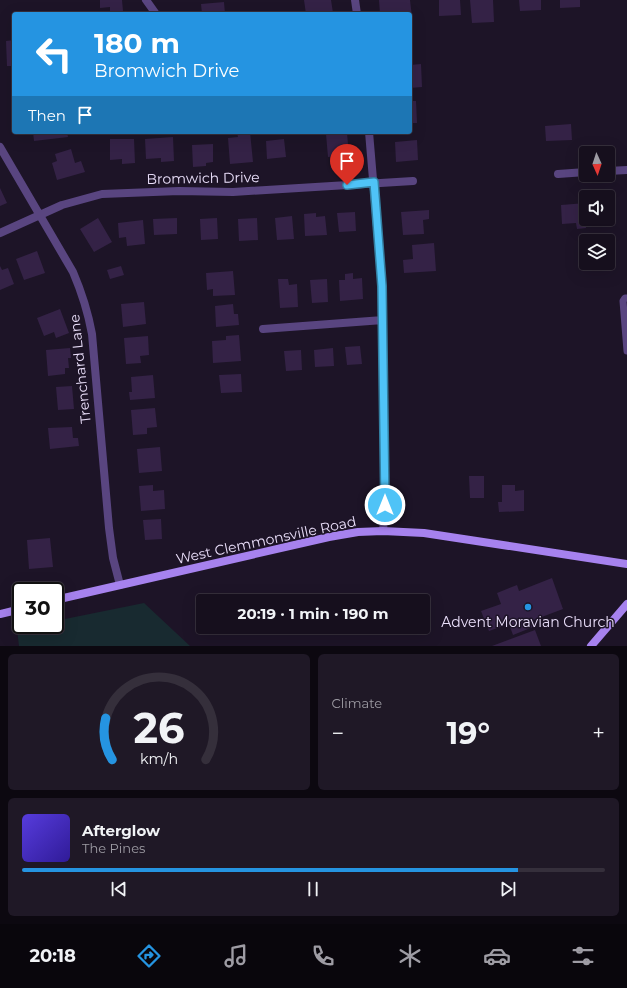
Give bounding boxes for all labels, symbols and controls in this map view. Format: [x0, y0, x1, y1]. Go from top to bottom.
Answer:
text: 180 m [94, 26, 180, 60]
icon: left [28, 28, 80, 80]
text: Bromwich Drive [94, 60, 239, 82]
icon: arrive [74, 104, 96, 126]
text: Then [28, 106, 66, 125]
pin [330, 144, 364, 185]
north arrow [579, 146, 615, 182]
map controls [579, 146, 615, 270]
icon: arrive [336, 150, 358, 172]
street label: Bromwich Drive [146, 168, 260, 188]
button: sound [579, 190, 615, 226]
button: layers [579, 234, 615, 270]
street label: Trenchard Lane [65, 314, 95, 424]
position arrow [364, 484, 406, 526]
street label: West Clemmonsville Road [174, 512, 358, 568]
speed limit sign: 30 [12, 582, 64, 634]
marker: Advent Moravian Church [523, 602, 533, 612]
text: 20:19 · 1 min · 190 m [238, 604, 388, 623]
place label: Advent Moravian Church [441, 613, 615, 631]
text: Climate [332, 695, 382, 711]
text: 26 [133, 703, 184, 753]
text: 19° [447, 715, 490, 752]
text: − [332, 720, 344, 747]
text: + [592, 720, 605, 747]
text: km/h [140, 750, 178, 768]
text: Afterglow [82, 821, 160, 840]
text: The Pines [82, 840, 145, 856]
icon: previous [108, 878, 130, 900]
icon: pause [302, 878, 324, 900]
icon: next [497, 878, 519, 900]
icon: directions [135, 942, 163, 970]
icon: music [222, 942, 250, 970]
icon: phone [309, 942, 337, 970]
icon: climate [396, 942, 424, 970]
icon: car [483, 942, 511, 970]
icon: filters [569, 942, 597, 970]
text: 20:18 [29, 945, 76, 967]

